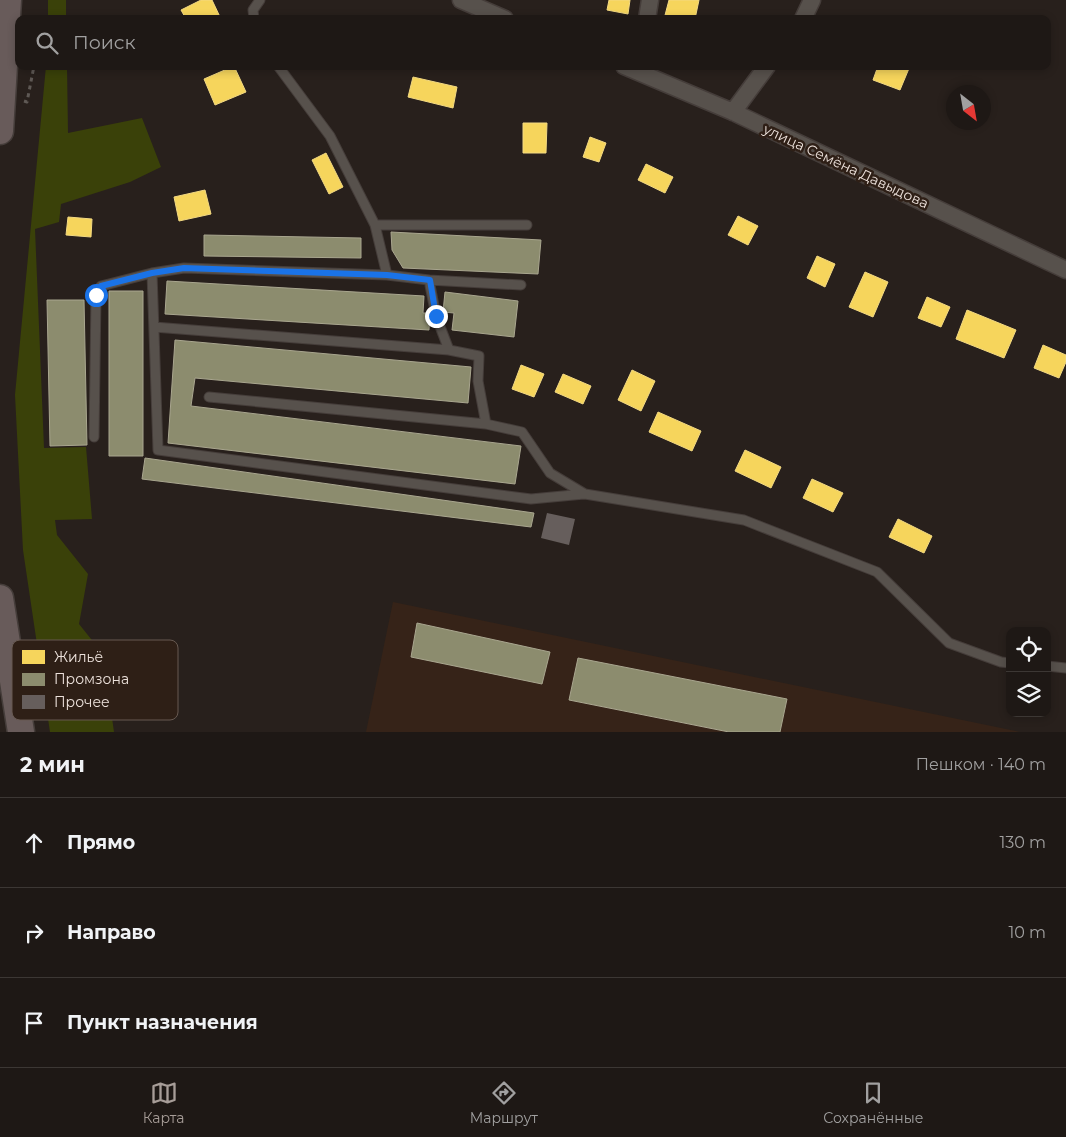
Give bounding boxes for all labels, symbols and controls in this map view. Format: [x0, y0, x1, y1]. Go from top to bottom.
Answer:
search box [15, 15, 1051, 70]
icon: search [33, 29, 61, 57]
text: Поиск [73, 31, 136, 54]
north arrow [946, 85, 991, 130]
street label: улица Семёна Давыдова [760, 119, 931, 212]
route start [85, 284, 108, 307]
route end [425, 305, 448, 328]
map controls [1006, 627, 1051, 717]
button: locate [1006, 627, 1051, 672]
legend [12, 640, 178, 720]
text: Жильё [54, 648, 103, 666]
text: Промзона [54, 670, 129, 688]
button: layers [1006, 672, 1051, 717]
text: Прочее [54, 693, 110, 711]
text: 2 мин [20, 752, 85, 777]
text: Пешком · 140 m [916, 755, 1046, 774]
icon: ahead [20, 829, 48, 857]
text: Прямо [67, 831, 135, 854]
text: 130 m [999, 833, 1046, 852]
icon: right [20, 919, 48, 947]
text: Направо [67, 921, 156, 944]
text: 10 m [1008, 923, 1046, 942]
icon: arrive [20, 1009, 48, 1037]
text: Пункт назначения [67, 1011, 258, 1034]
tab: Карта [143, 1079, 185, 1127]
tab: Маршрут [470, 1079, 538, 1127]
tab: Сохранённые [823, 1079, 923, 1127]

